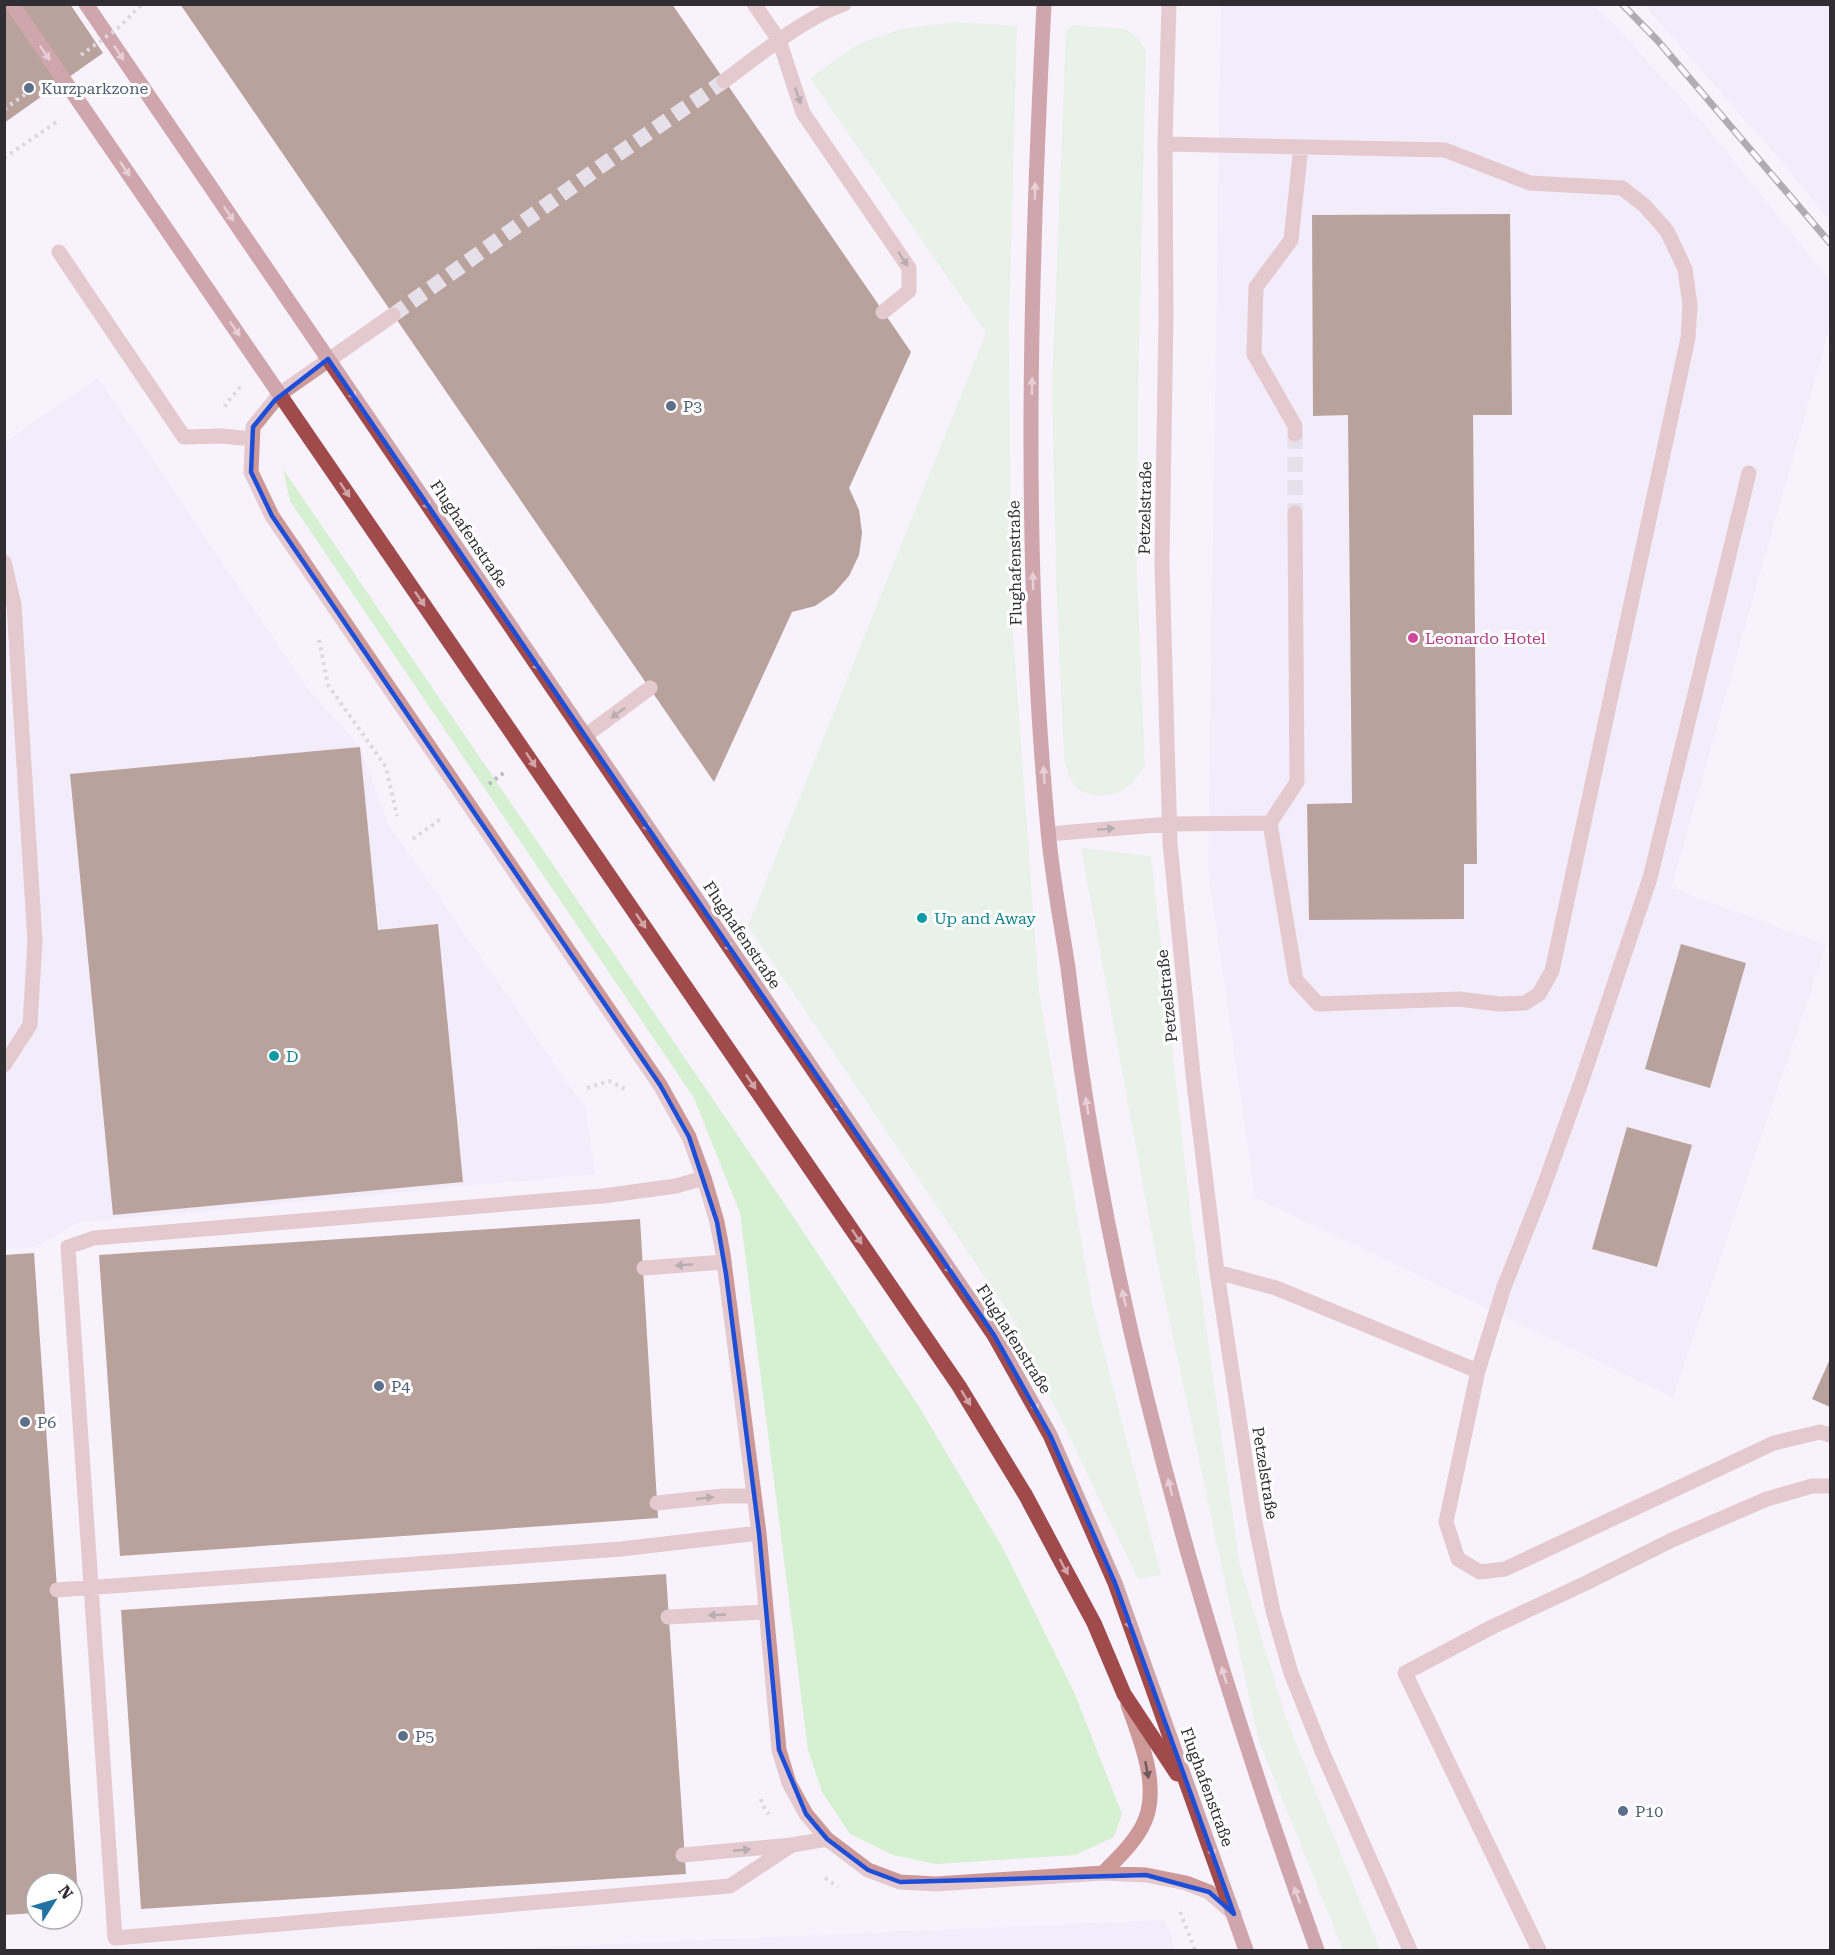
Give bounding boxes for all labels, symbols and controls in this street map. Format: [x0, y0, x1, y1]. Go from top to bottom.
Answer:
one-way arrow [39, 44, 51, 60]
one-way arrow [113, 44, 125, 60]
place label: Kurzparkzone [41, 79, 148, 98]
marker: Kurzparkzone [22, 81, 36, 95]
one-way arrow [793, 87, 803, 105]
one-way arrow [119, 160, 131, 176]
one-way arrow [1030, 181, 1040, 200]
one-way arrow [223, 205, 235, 221]
one-way arrow [897, 251, 908, 267]
one-way arrow [229, 321, 241, 337]
one-way arrow [1027, 376, 1037, 395]
one-way arrow [345, 384, 356, 400]
place label: P3 [683, 397, 702, 416]
marker: P3 [664, 399, 678, 413]
street label: Petzelstraße [1135, 461, 1155, 555]
street label: Flughafenstraße [426, 477, 512, 591]
one-way arrow [340, 482, 351, 499]
one-way arrow [419, 494, 430, 510]
street label: Flughafenstraße [1004, 500, 1026, 626]
one-way arrow [1028, 571, 1037, 590]
one-way arrow [414, 591, 426, 607]
place label: Leonardo Hotel [1425, 629, 1546, 648]
marker: Leonardo Hotel [1406, 631, 1420, 645]
one-way arrow [529, 655, 540, 671]
one-way arrow [610, 706, 625, 718]
one-way arrow [525, 752, 537, 768]
one-way arrow [1039, 766, 1049, 785]
one-way arrow [639, 816, 650, 832]
one-way arrow [1097, 824, 1116, 834]
street label: Flughafenstraße [699, 878, 785, 992]
place label: Up and Away [934, 909, 1036, 928]
marker: Up and Away [915, 911, 929, 925]
one-way arrow [635, 913, 646, 929]
one-way arrow [721, 936, 733, 952]
street label: Petzelstraße [1153, 948, 1181, 1043]
place label: D [286, 1047, 298, 1066]
marker: D [267, 1049, 281, 1063]
one-way arrow [745, 1074, 756, 1090]
one-way arrow [831, 1097, 843, 1113]
one-way arrow [1083, 1097, 1092, 1116]
one-way arrow [851, 1228, 862, 1245]
one-way arrow [941, 1258, 953, 1274]
one-way arrow [674, 1261, 693, 1270]
street label: Flughafenstraße [973, 1281, 1055, 1397]
one-way arrow [1119, 1288, 1128, 1307]
place label: P4 [391, 1377, 410, 1396]
marker: P4 [372, 1379, 386, 1393]
one-way arrow [961, 1390, 972, 1406]
one-way arrow [1029, 1396, 1039, 1413]
place label: P6 [37, 1413, 56, 1432]
marker: P6 [18, 1415, 32, 1429]
street label: Petzelstraße [1248, 1425, 1282, 1521]
one-way arrow [1164, 1478, 1174, 1496]
one-way arrow [696, 1493, 715, 1503]
one-way arrow [1059, 1558, 1069, 1575]
one-way arrow [708, 1610, 727, 1619]
one-way arrow [1124, 1613, 1134, 1631]
one-way arrow [1219, 1665, 1228, 1683]
street label: Flughafenstraße [1177, 1725, 1237, 1849]
place label: P5 [415, 1727, 434, 1746]
marker: P5 [396, 1729, 410, 1743]
one-way arrow [1143, 1761, 1152, 1780]
place label: P10 [1635, 1802, 1663, 1821]
marker: P10 [1616, 1804, 1630, 1818]
one-way arrow [1206, 1841, 1216, 1859]
one-way arrow [732, 1845, 751, 1855]
north arrow [24, 1871, 84, 1931]
text: N [54, 1882, 77, 1903]
one-way arrow [1292, 1886, 1302, 1904]

